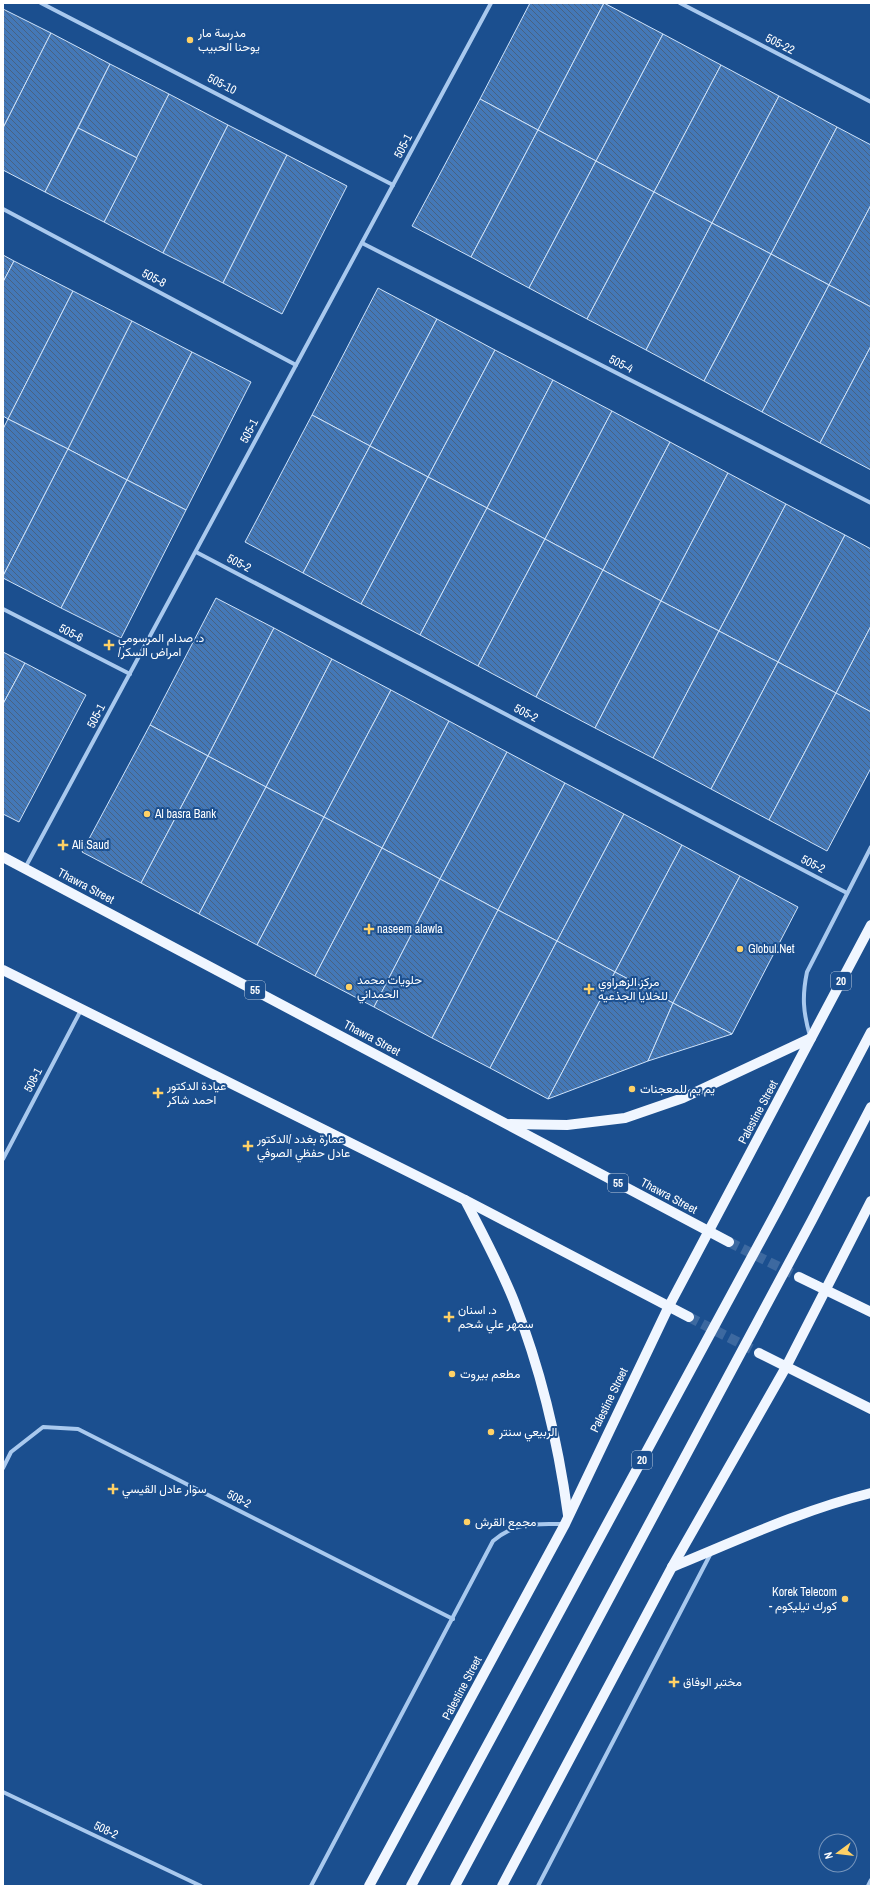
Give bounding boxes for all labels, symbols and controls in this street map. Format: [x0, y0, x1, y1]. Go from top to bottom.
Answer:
place label: مدرسة مار يوحنا الحبيب [197, 25, 260, 55]
street label: 505-22 [763, 30, 797, 58]
marker: مدرسة مار يوحنا الحبيب [185, 35, 195, 45]
street label: 505-10 [205, 70, 239, 98]
street label: 505-1 [390, 131, 416, 161]
street label: 505-8 [139, 265, 169, 291]
street label: 505-4 [606, 351, 636, 377]
street label: 505-1 [236, 416, 262, 446]
street label: 505-2 [224, 550, 254, 576]
street label: 505-6 [56, 620, 86, 646]
place label: د. صدام المرسومي /امراض السكر [118, 630, 205, 660]
marker: د. صدام المرسومي /امراض السكر [103, 639, 115, 651]
street label: 505-2 [511, 700, 541, 726]
street label: 505-1 [83, 701, 109, 731]
place label: Al basra Bank [154, 806, 216, 822]
marker: Al basra Bank [142, 809, 152, 819]
place label: Ali Saud [71, 837, 109, 853]
marker: Ali Saud [57, 839, 69, 851]
street label: 505-2 [798, 851, 828, 877]
street label: Thawra Street [55, 864, 117, 908]
place label: naseem alawla [377, 921, 443, 937]
marker: naseem alawla [364, 924, 374, 934]
place label: Globul.Net [748, 941, 795, 957]
marker: Globul.Net [735, 944, 745, 954]
place label: حلويات محمد الحمداني [357, 972, 422, 1004]
road number: 20 [831, 972, 851, 990]
place label: مركز الزهراوي للخلايا الجذعيه [598, 974, 668, 1004]
road number: 55 [245, 981, 265, 999]
marker: حلويات محمد الحمداني [344, 982, 354, 992]
marker: مركز الزهراوي للخلايا الجذعيه [583, 983, 595, 995]
street label: Thawra Street [341, 1016, 403, 1060]
street label: 508-1 [20, 1065, 46, 1095]
street label: Palestine Street [734, 1077, 782, 1147]
place label: عيادة الدكتور احمد شاكر [166, 1078, 226, 1108]
place label: يم يم للمعجنات [640, 1081, 715, 1097]
marker: يم يم للمعجنات [627, 1084, 637, 1094]
marker: عيادة الدكتور احمد شاكر [152, 1087, 164, 1099]
place label: عمارة بغدد /الدكتور عادل حفظي الصوفي [256, 1131, 350, 1163]
marker: عمارة بغدد /الدكتور عادل حفظي الصوفي [242, 1140, 254, 1152]
road number: 55 [608, 1174, 628, 1192]
street label: Thawra Street [638, 1174, 700, 1218]
place label: د. اسنان سمهر علي شحم [458, 1302, 534, 1334]
marker: د. اسنان سمهر علي شحم [443, 1311, 455, 1323]
street label: Palestine Street [586, 1365, 632, 1435]
place label: مطعم بيروت [460, 1366, 520, 1382]
marker: مطعم بيروت [447, 1369, 457, 1379]
place label: الربيعي سنتر [498, 1424, 557, 1442]
marker: الربيعي سنتر [486, 1427, 496, 1437]
road number: 20 [632, 1451, 652, 1469]
place label: سوار عادل القيسي [122, 1481, 206, 1499]
marker: سوار عادل القيسي [107, 1483, 119, 1495]
street label: 508-2 [224, 1486, 254, 1512]
place label: مجمع القرش [475, 1514, 537, 1531]
marker: مجمع القرش [462, 1517, 472, 1527]
place label: Korek Telecom - كورك تيليكوم [769, 1584, 837, 1614]
marker: Korek Telecom - كورك تيليكوم [840, 1594, 850, 1604]
street label: Palestine Street [438, 1653, 486, 1723]
place label: مختبر الوفاق [683, 1674, 742, 1690]
marker: مختبر الوفاق [668, 1676, 680, 1688]
street label: 508-2 [91, 1817, 121, 1843]
north arrow [818, 1833, 858, 1873]
text: N [821, 1851, 836, 1861]

